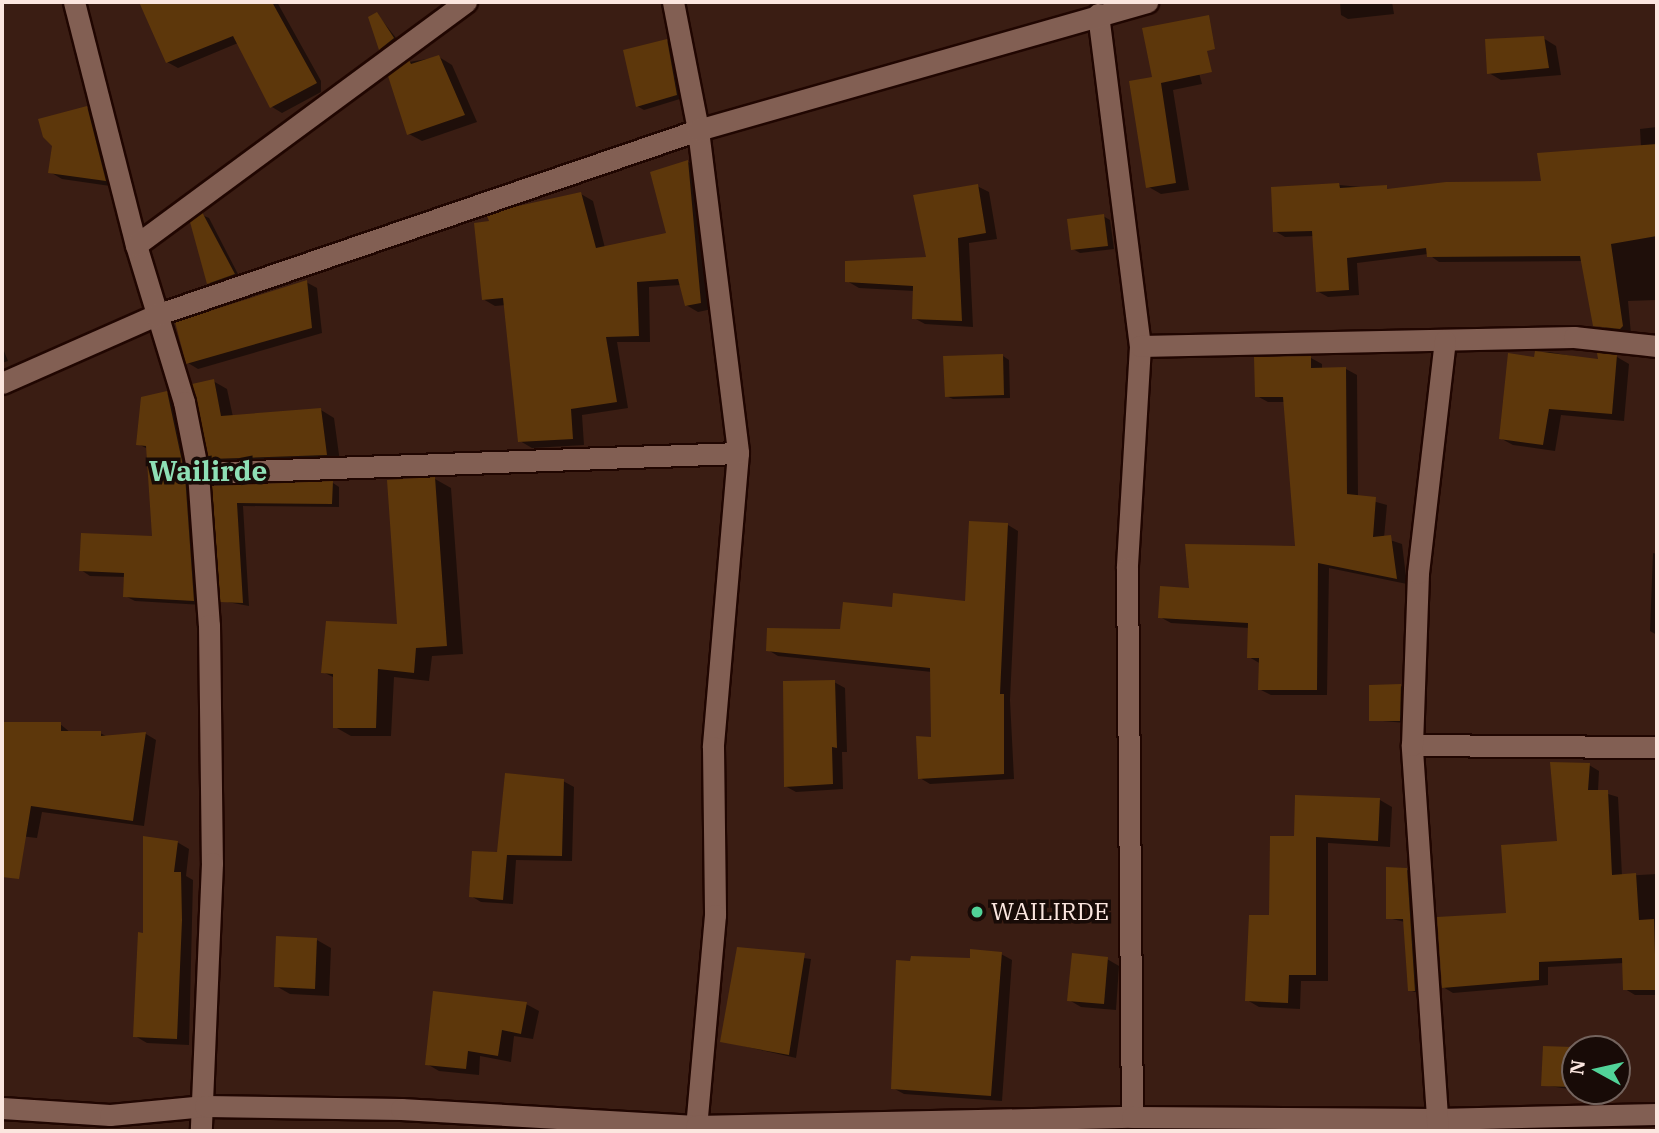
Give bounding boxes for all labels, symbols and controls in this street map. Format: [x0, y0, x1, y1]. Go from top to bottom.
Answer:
district label: Wailirde [149, 454, 267, 488]
place label: WAILIRDE [991, 898, 1109, 926]
marker: WAILIRDE [969, 904, 985, 920]
north arrow [1561, 1035, 1631, 1105]
text: N [1564, 1058, 1590, 1076]

